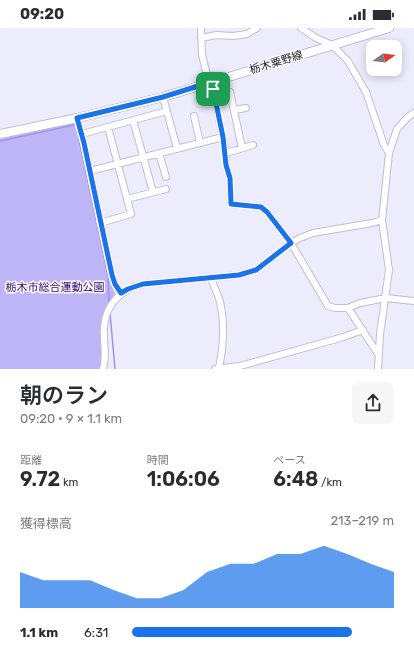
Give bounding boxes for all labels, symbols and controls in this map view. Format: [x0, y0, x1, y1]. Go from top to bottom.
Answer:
text: 09:20 [20, 5, 64, 23]
north arrow [366, 40, 402, 76]
map controls [366, 40, 402, 76]
street label: 栃木粟野線 [248, 48, 304, 77]
pin [196, 72, 230, 106]
icon: arrive [202, 78, 224, 100]
park label: 栃木市総合運動公園 [6, 281, 105, 294]
text: 朝のラン [20, 382, 108, 409]
button: share [352, 382, 394, 424]
text: 09:20 · 9 × 1.1 km [20, 411, 122, 426]
text: 距離 [20, 454, 42, 467]
text: 時間 [147, 454, 169, 467]
text: ペース [273, 454, 306, 467]
text: 9.72 [20, 467, 60, 491]
text: 1:06:06 [147, 467, 220, 491]
text: 6:48 [273, 467, 318, 491]
text: km [60, 476, 78, 489]
text: /km [318, 476, 342, 489]
text: 213–219 m [330, 513, 394, 528]
text: 獲得標高 [20, 516, 72, 531]
text: 1.1 km [20, 625, 58, 640]
text: 6:31 [84, 625, 108, 640]

